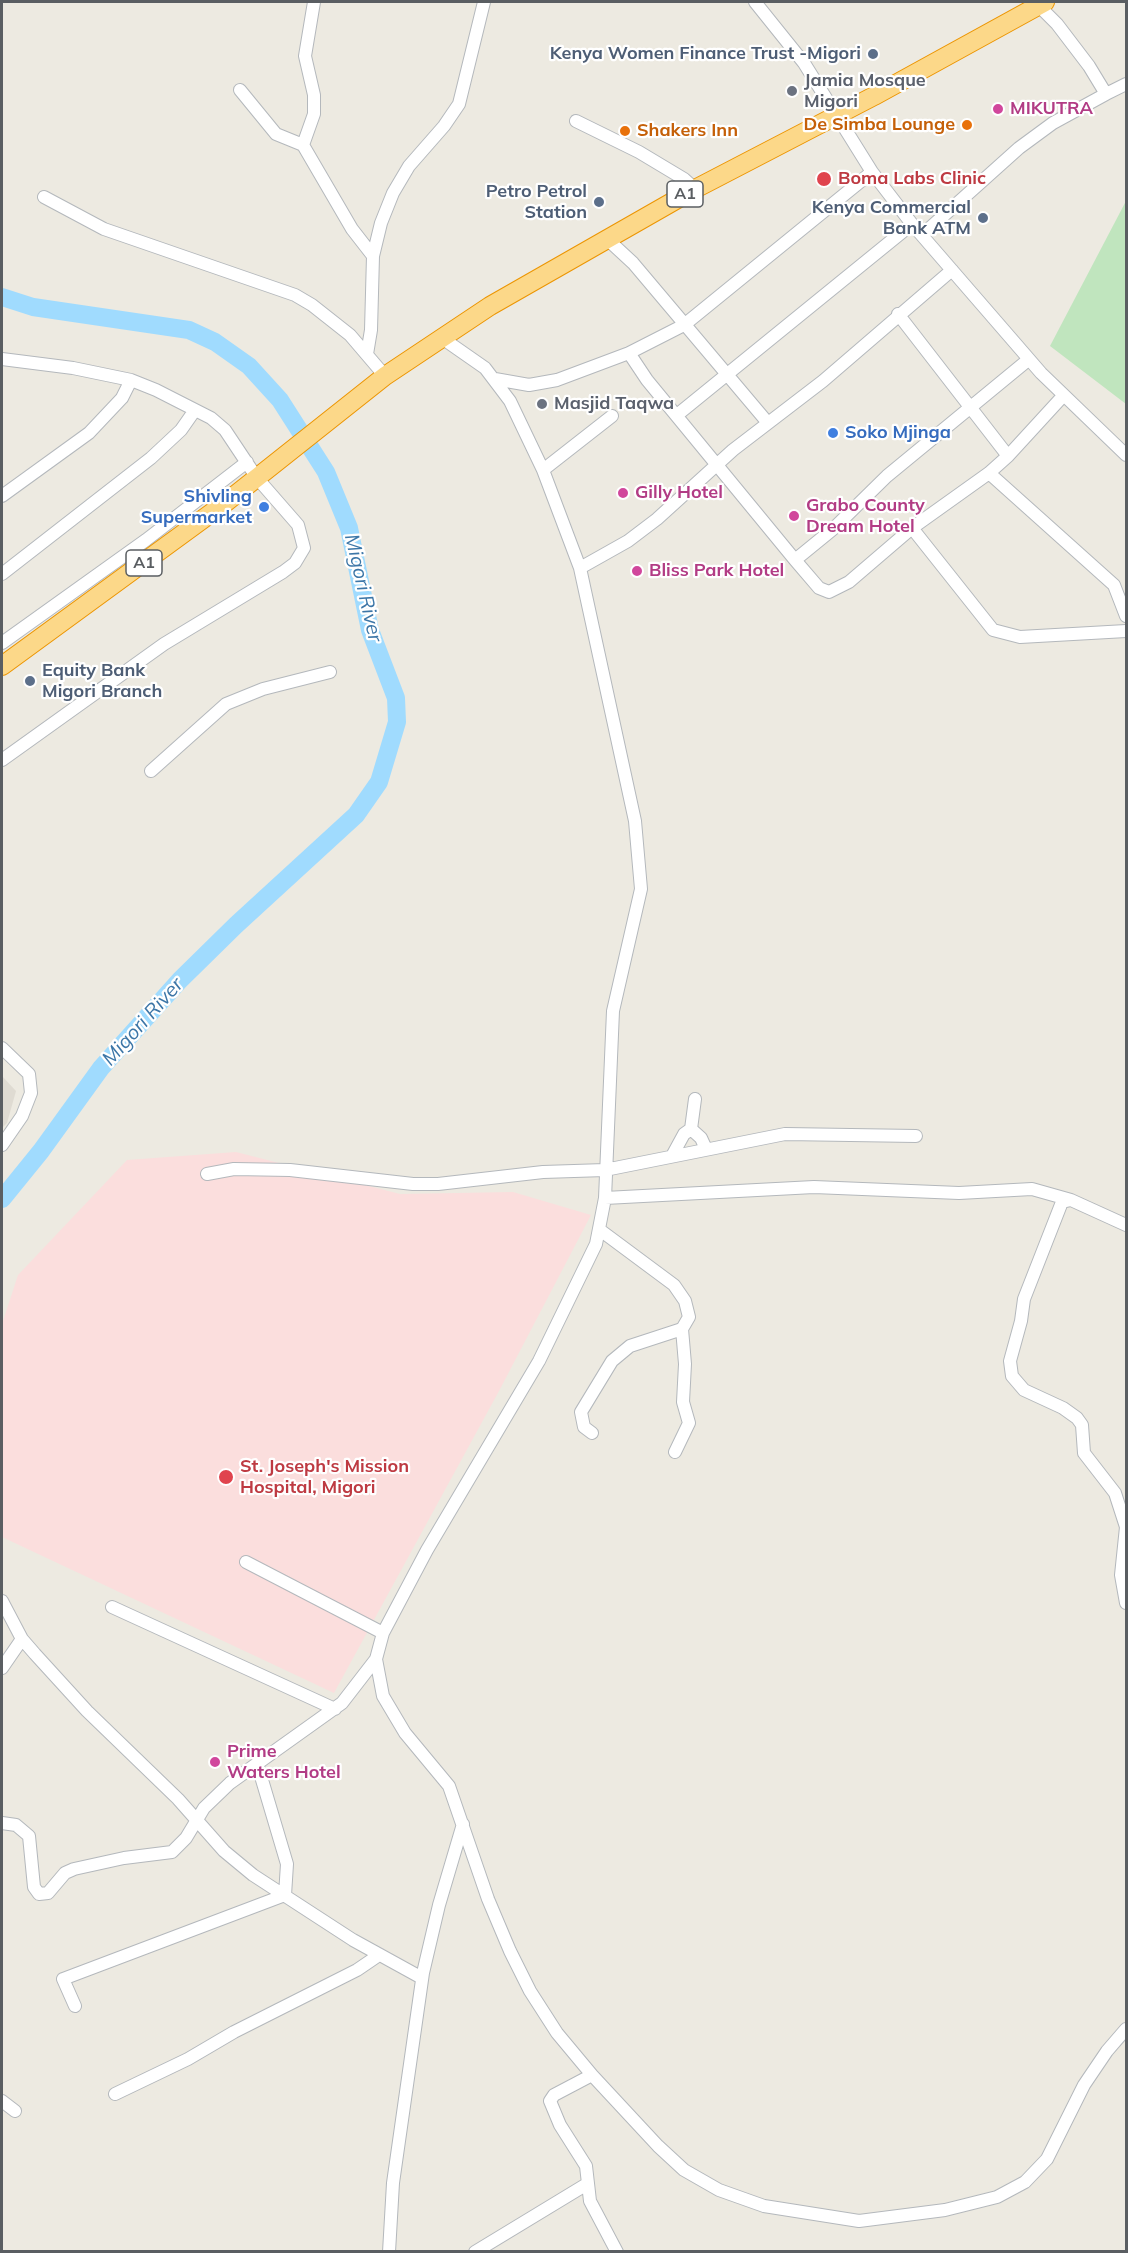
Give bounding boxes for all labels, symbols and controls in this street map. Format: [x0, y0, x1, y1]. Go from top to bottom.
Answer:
place label: Kenya Women Finance Trust -Migori [550, 43, 861, 65]
marker: Kenya Women Finance Trust -Migori [866, 47, 880, 61]
place label: Jamia Mosque Migori [804, 70, 926, 112]
marker: Jamia Mosque Migori [785, 84, 799, 98]
place label: MIKUTRA [1010, 98, 1093, 120]
marker: MIKUTRA [991, 102, 1005, 116]
place label: De Simba Lounge [803, 114, 955, 136]
marker: De Simba Lounge [960, 118, 974, 132]
place label: Shakers Inn [637, 120, 738, 142]
marker: Shakers Inn [618, 124, 632, 138]
place label: Boma Labs Clinic [838, 168, 986, 190]
marker: Boma Labs Clinic [815, 170, 833, 188]
place label: Petro Petrol Station [486, 181, 587, 224]
road number: A1 [667, 181, 703, 207]
marker: Petro Petrol Station [592, 195, 606, 209]
place label: Kenya Commercial Bank ATM [812, 197, 971, 240]
marker: Kenya Commercial Bank ATM [976, 211, 990, 225]
place label: Masjid Taqwa [554, 393, 674, 415]
marker: Masjid Taqwa [535, 397, 549, 411]
place label: Soko Mjinga [845, 422, 951, 444]
marker: Soko Mjinga [826, 426, 840, 440]
place label: Gilly Hotel [635, 482, 723, 504]
place label: Shivling Supermarket [141, 486, 252, 528]
marker: Gilly Hotel [616, 486, 630, 500]
place label: Grabo County Dream Hotel [806, 495, 925, 538]
marker: Shivling Supermarket [257, 500, 271, 514]
marker: Grabo County Dream Hotel [787, 509, 801, 523]
water label: Migori River [339, 532, 387, 644]
road number: A1 [126, 550, 162, 576]
place label: Bliss Park Hotel [649, 560, 784, 582]
marker: Bliss Park Hotel [630, 564, 644, 578]
place label: Equity Bank Migori Branch [42, 660, 162, 702]
marker: Equity Bank Migori Branch [23, 674, 37, 688]
water label: Migori River [97, 973, 189, 1071]
place label: St. Joseph's Mission Hospital, Migori [240, 1456, 409, 1498]
marker: St. Joseph's Mission Hospital, Migori [217, 1468, 235, 1486]
place label: Prime Waters Hotel [227, 1741, 341, 1784]
marker: Prime Waters Hotel [208, 1755, 222, 1769]

